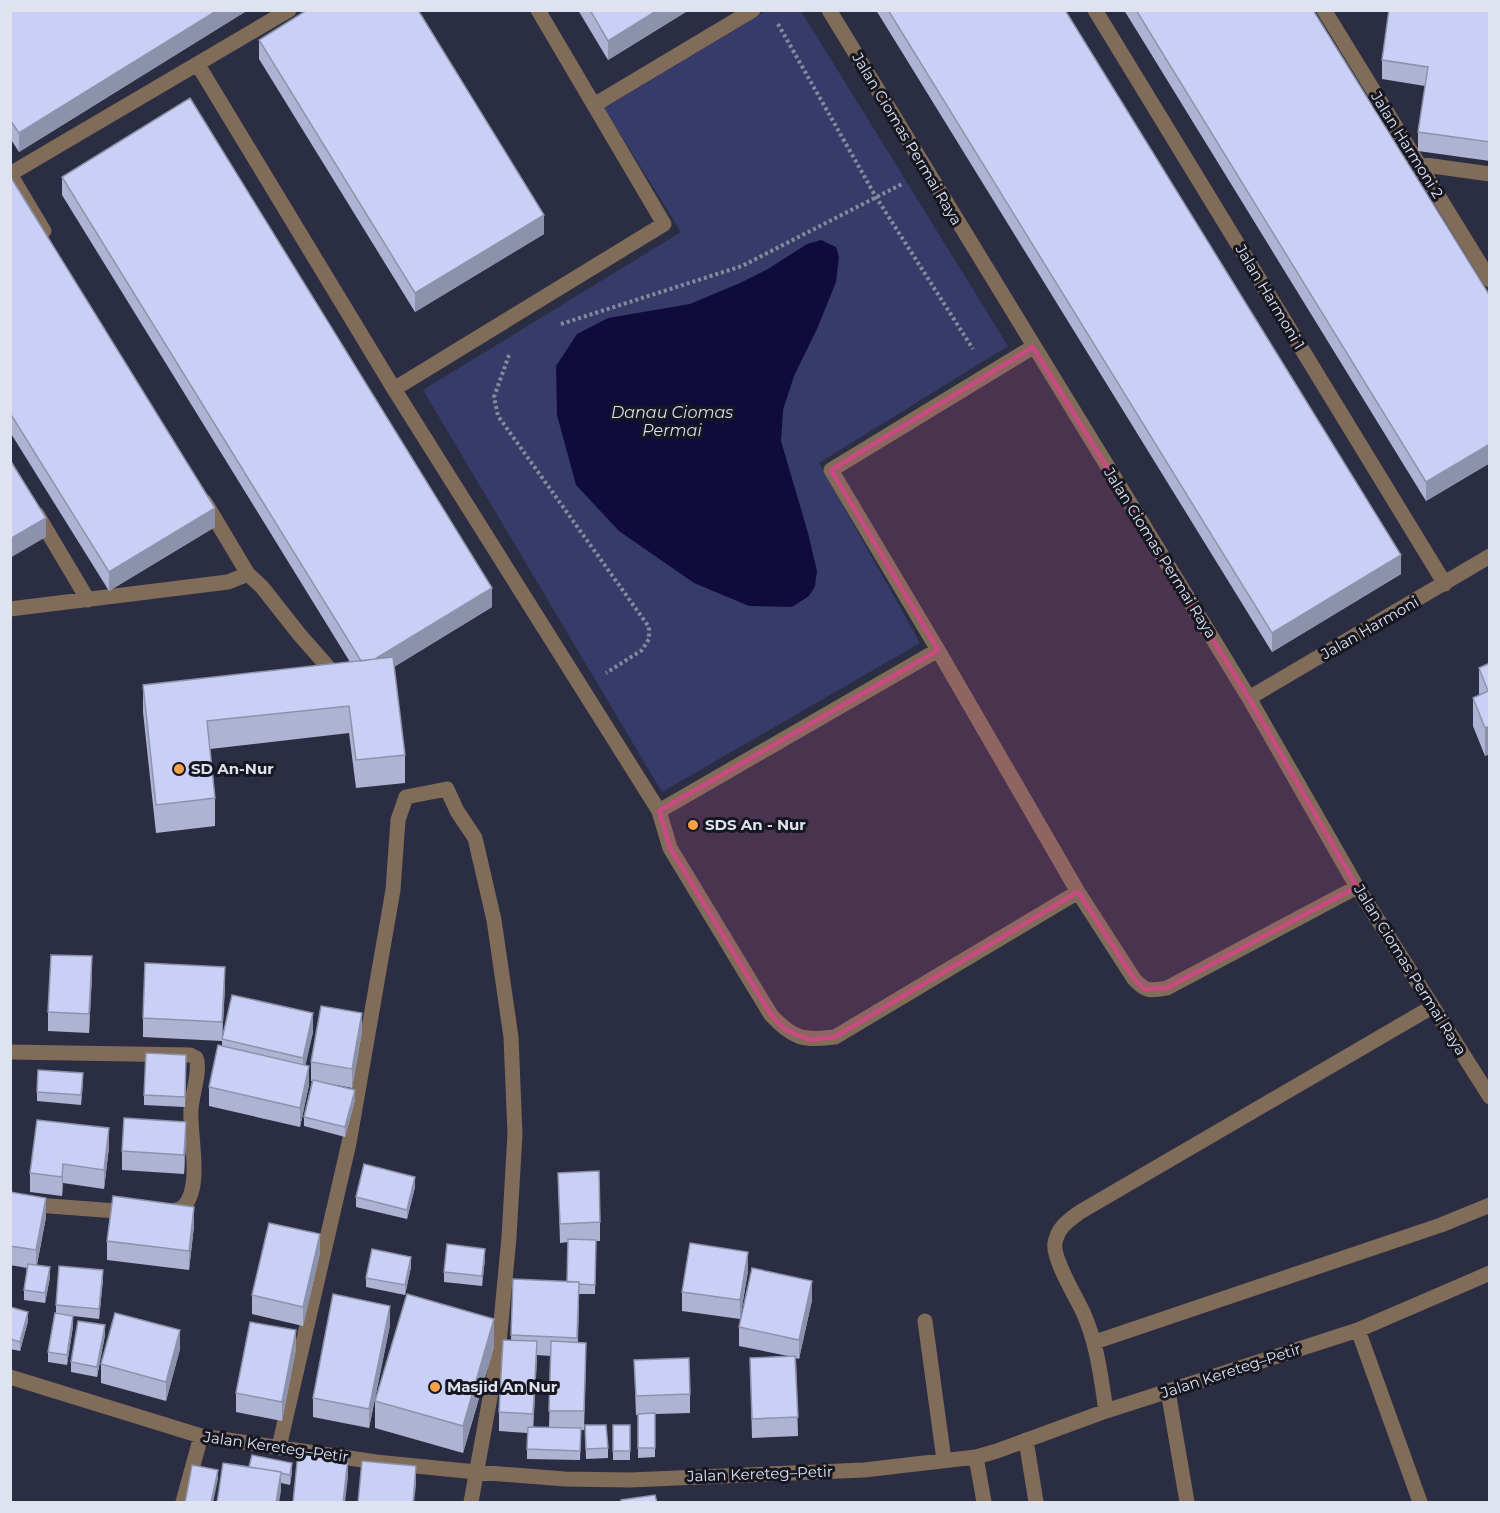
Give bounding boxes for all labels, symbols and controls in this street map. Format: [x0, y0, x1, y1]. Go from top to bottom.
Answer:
street label: Jalan Ciomas Permai Raya [848, 48, 966, 228]
street label: Jalan Harmoni 2 [1366, 87, 1448, 202]
street label: Jalan Harmoni 1 [1231, 240, 1309, 353]
water label: Danau Ciomas Permai [611, 403, 733, 440]
street label: Jalan Ciomas Permai Raya [1099, 463, 1221, 642]
street label: Jalan Harmoni [1317, 592, 1422, 664]
place label: SD An-Nur [191, 759, 274, 778]
marker: SD An-Nur [172, 762, 186, 776]
place label: SDS An - Nur [705, 815, 806, 834]
marker: SDS An - Nur [686, 818, 700, 832]
street label: Jalan Ciomas Permai Raya [1349, 880, 1471, 1059]
street label: Jalan Kereteg–Petir [1158, 1339, 1303, 1402]
place label: Masjid An Nur [447, 1377, 558, 1396]
marker: Masjid An Nur [428, 1380, 442, 1394]
street label: Jalan Kereteg–Petir [201, 1427, 350, 1466]
street label: Jalan Kereteg–Petir [686, 1461, 833, 1486]

